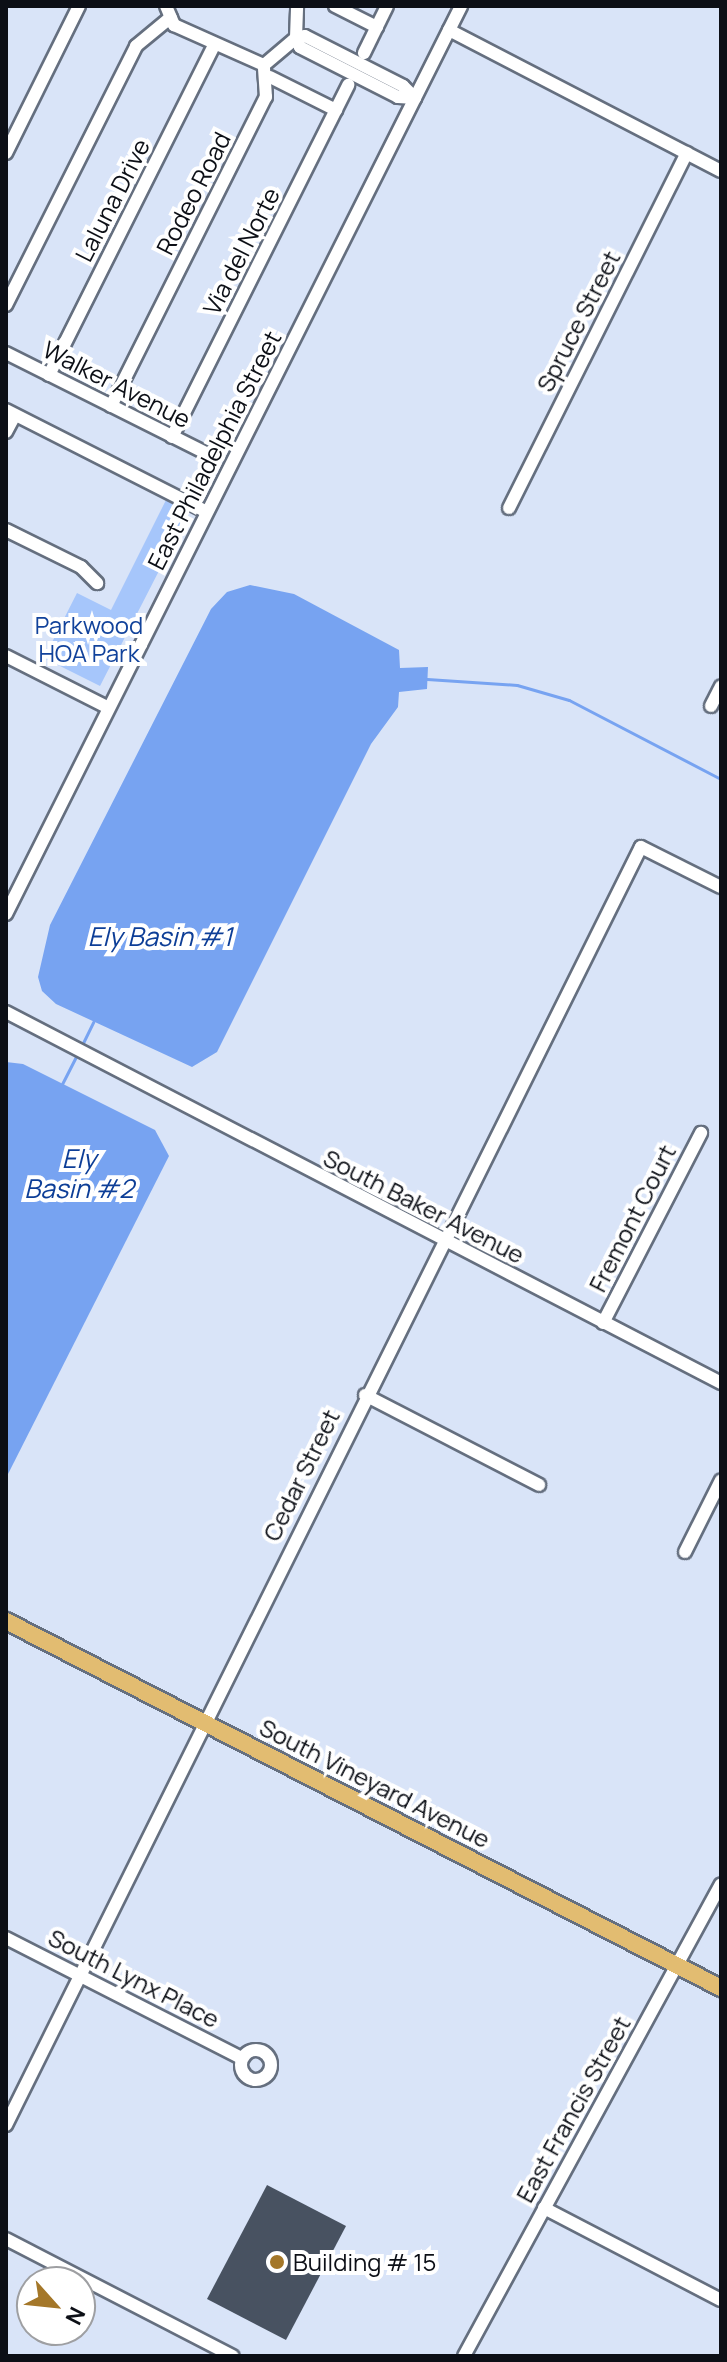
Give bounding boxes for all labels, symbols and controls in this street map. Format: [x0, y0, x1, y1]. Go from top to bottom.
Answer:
street label: Rodeo Road [150, 127, 236, 259]
street label: Laluna Drive [69, 134, 155, 266]
street label: Via del Norte [197, 183, 285, 319]
street label: Spruce Street [530, 246, 626, 396]
street label: East Philadelphia Street [141, 326, 287, 574]
street label: Walker Avenue [38, 334, 196, 434]
park label: Parkwood HOA Park [35, 611, 143, 667]
water label: Ely Basin #1 [88, 921, 232, 953]
street label: Fremont Court [583, 1140, 681, 1296]
water label: Ely Basin #2 [24, 1143, 134, 1204]
street label: South Baker Avenue [319, 1143, 529, 1269]
street label: Cedar Street [257, 1405, 345, 1545]
street label: South Vineyard Avenue [255, 1712, 495, 1854]
street label: South Lynx Place [44, 1923, 224, 2033]
street label: East Francis Street [510, 2011, 636, 2207]
place label: Building # 15 [293, 2248, 436, 2276]
marker: Building # 15 [268, 2253, 286, 2271]
north arrow [16, 2266, 96, 2346]
text: N [59, 2302, 93, 2330]

